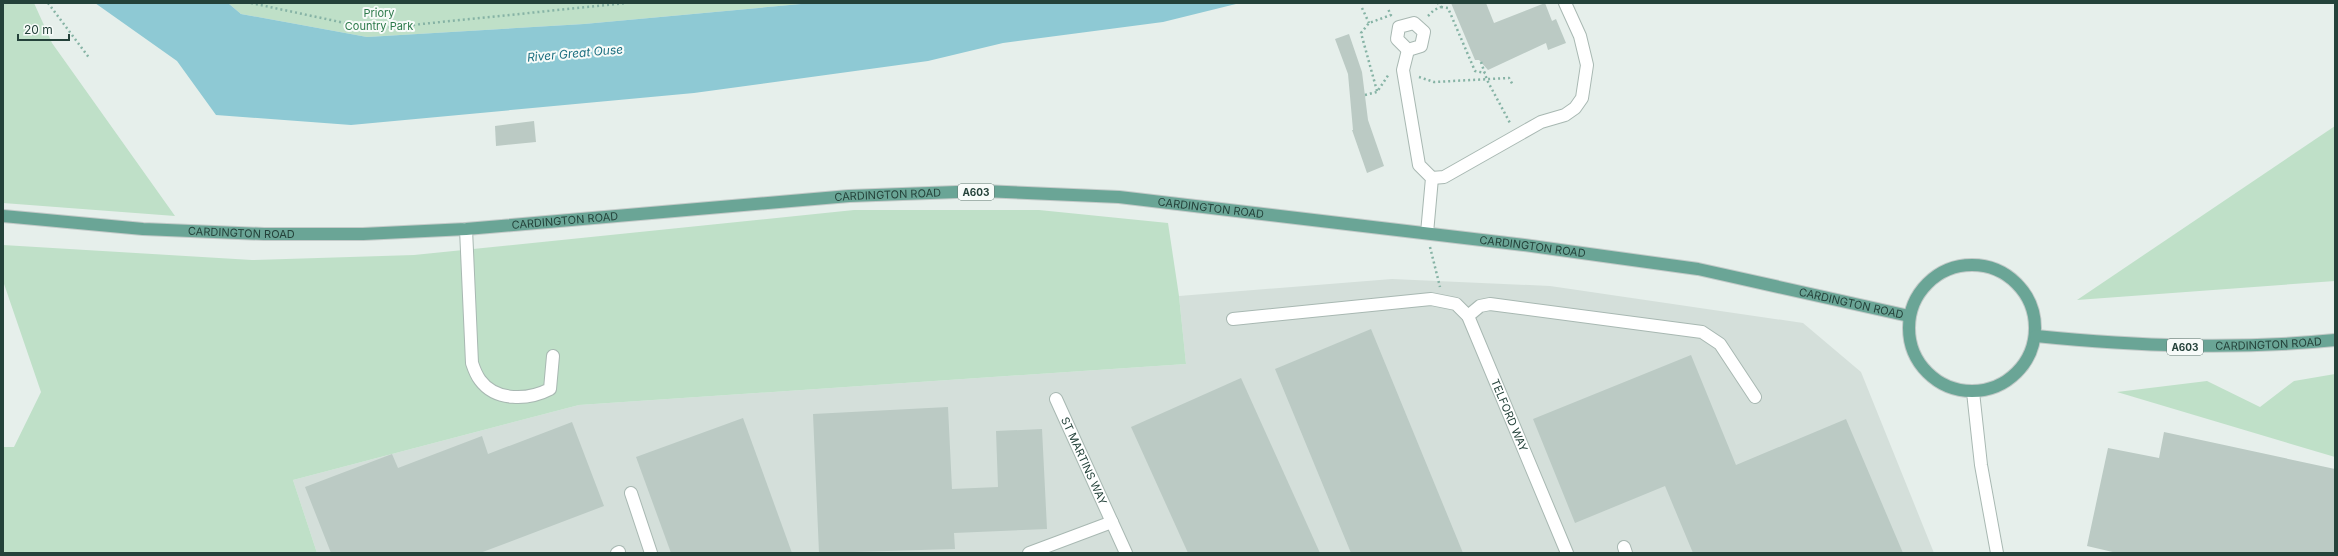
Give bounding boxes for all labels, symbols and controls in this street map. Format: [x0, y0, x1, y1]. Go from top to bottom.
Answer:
park label: Priory Country Park [345, 6, 413, 33]
scale bar [18, 16, 69, 42]
text: 20 m [24, 22, 53, 37]
water label: River Great Ouse [526, 41, 624, 65]
road number: A603 [958, 184, 994, 200]
street label: CARDINGTON ROAD [834, 186, 941, 204]
street label: CARDINGTON ROAD [1157, 195, 1265, 221]
street label: CARDINGTON ROAD [511, 209, 619, 232]
street label: CARDINGTON ROAD [188, 224, 295, 241]
street label: CARDINGTON ROAD [1479, 233, 1587, 260]
street label: CARDINGTON ROAD [1798, 285, 1905, 322]
street label: CARDINGTON ROAD [2215, 334, 2323, 353]
road number: A603 [2167, 339, 2203, 355]
street label: TELFORD WAY [1488, 377, 1531, 454]
street label: ST MARTINS WAY [1058, 415, 1110, 507]

